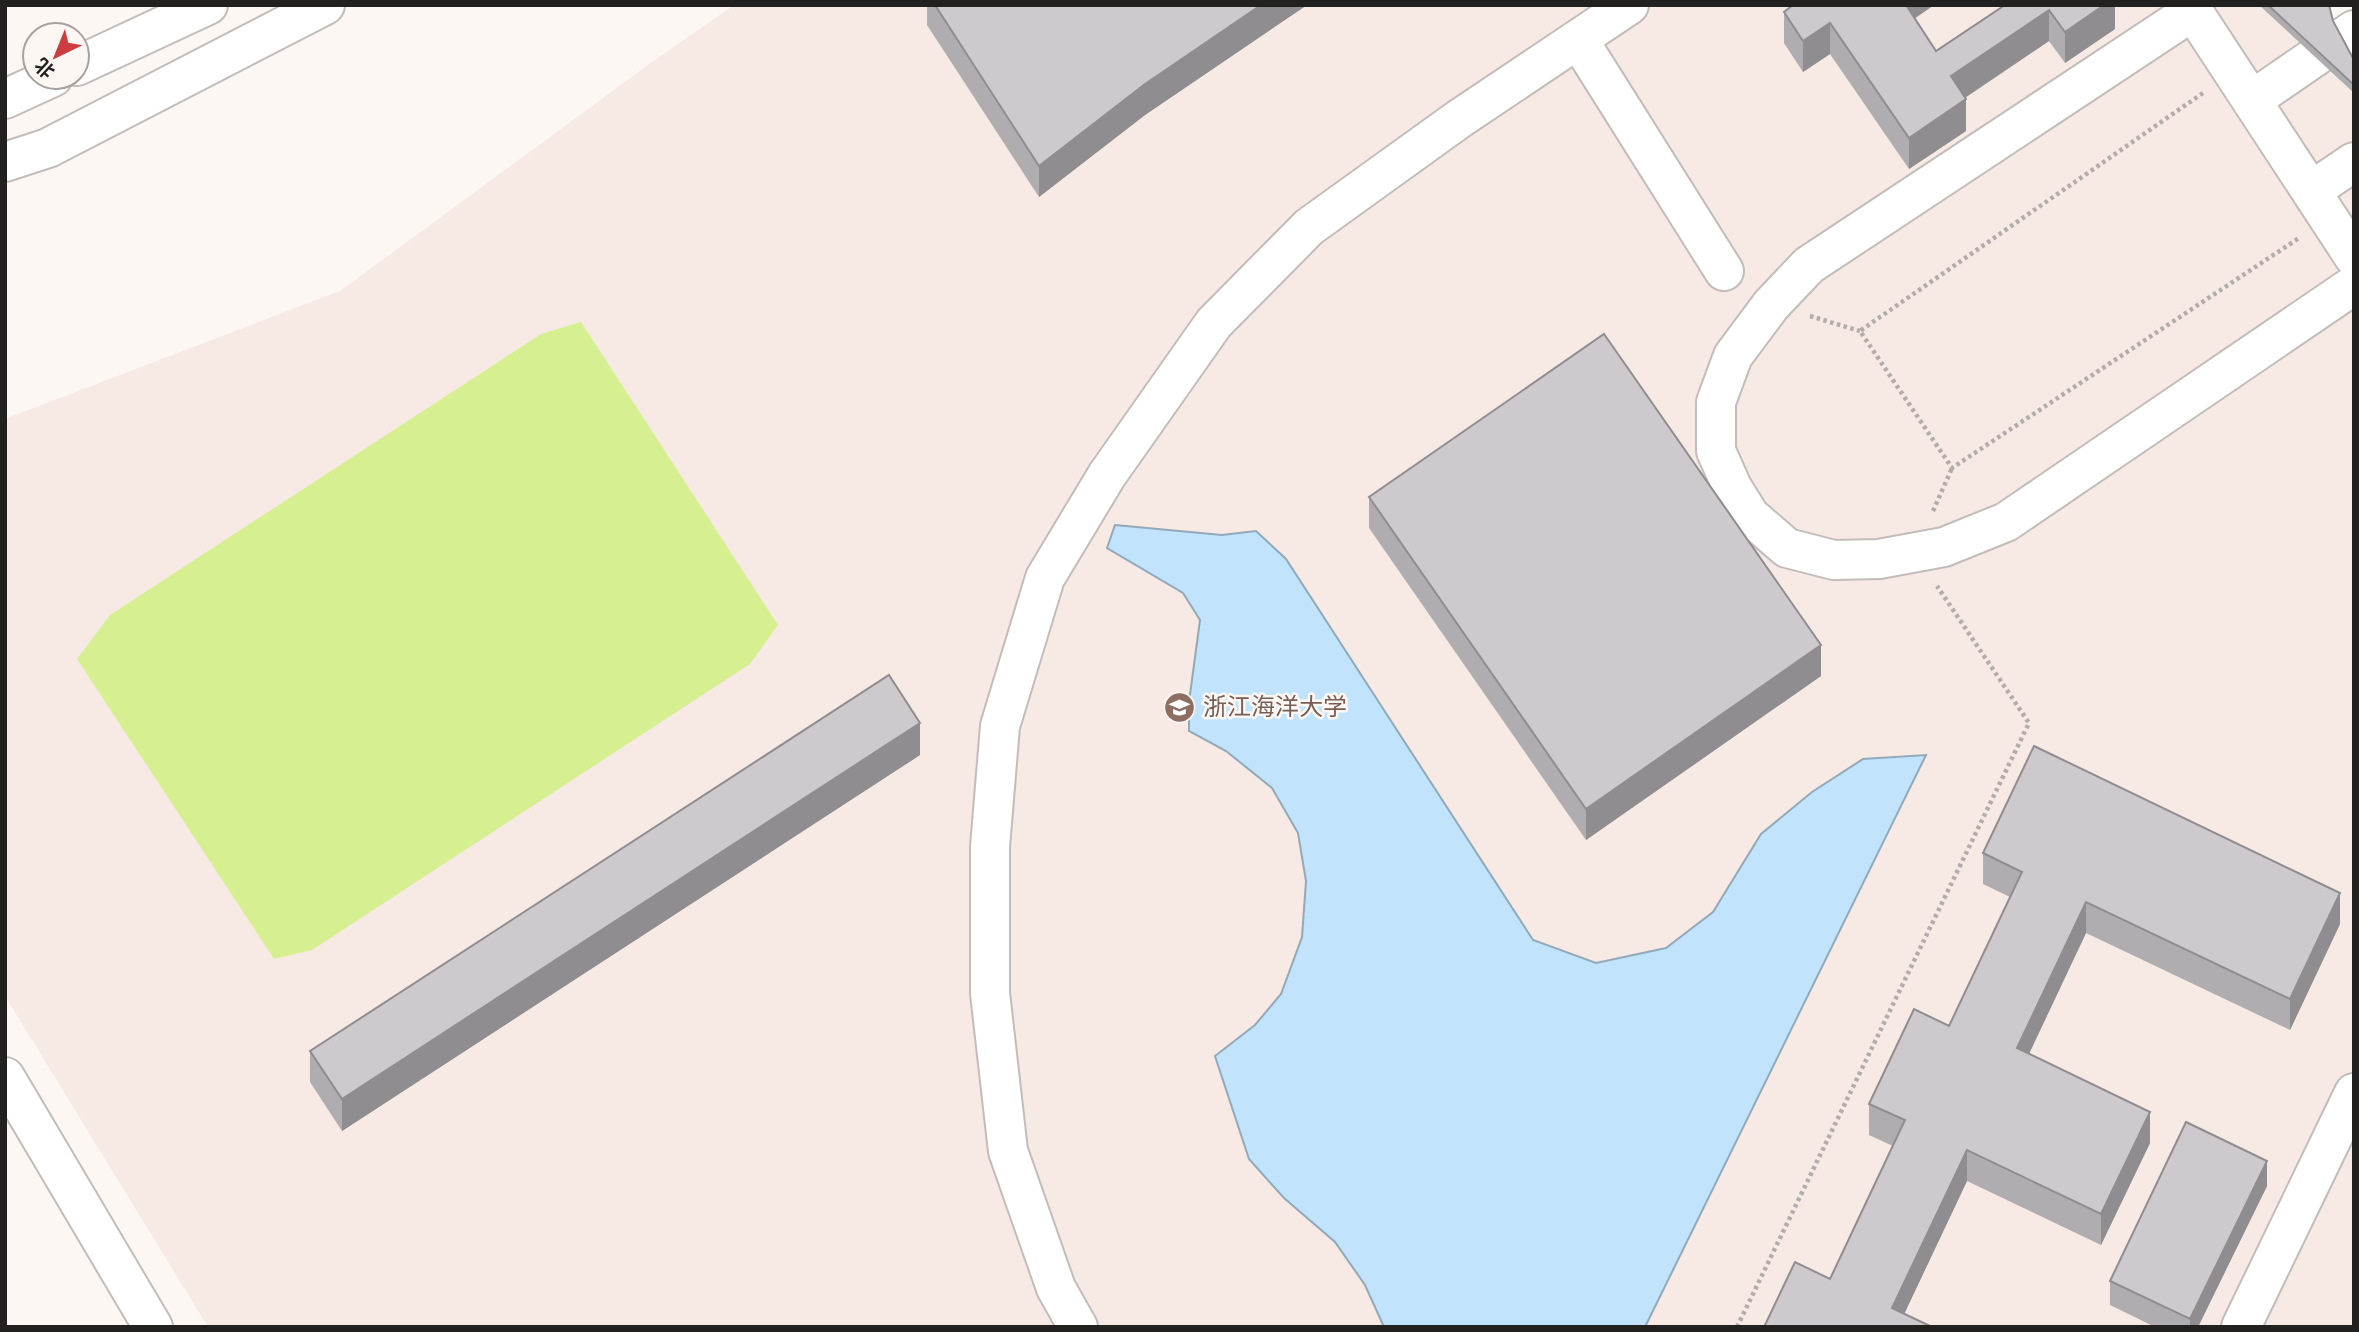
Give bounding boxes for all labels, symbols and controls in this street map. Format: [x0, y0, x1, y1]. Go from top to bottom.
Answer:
north arrow [21, 21, 91, 91]
text: 北 [30, 54, 59, 83]
school or university icon: 浙江海洋大学 [1163, 690, 1197, 724]
place label: 浙江海洋大学 [1203, 693, 1347, 720]

